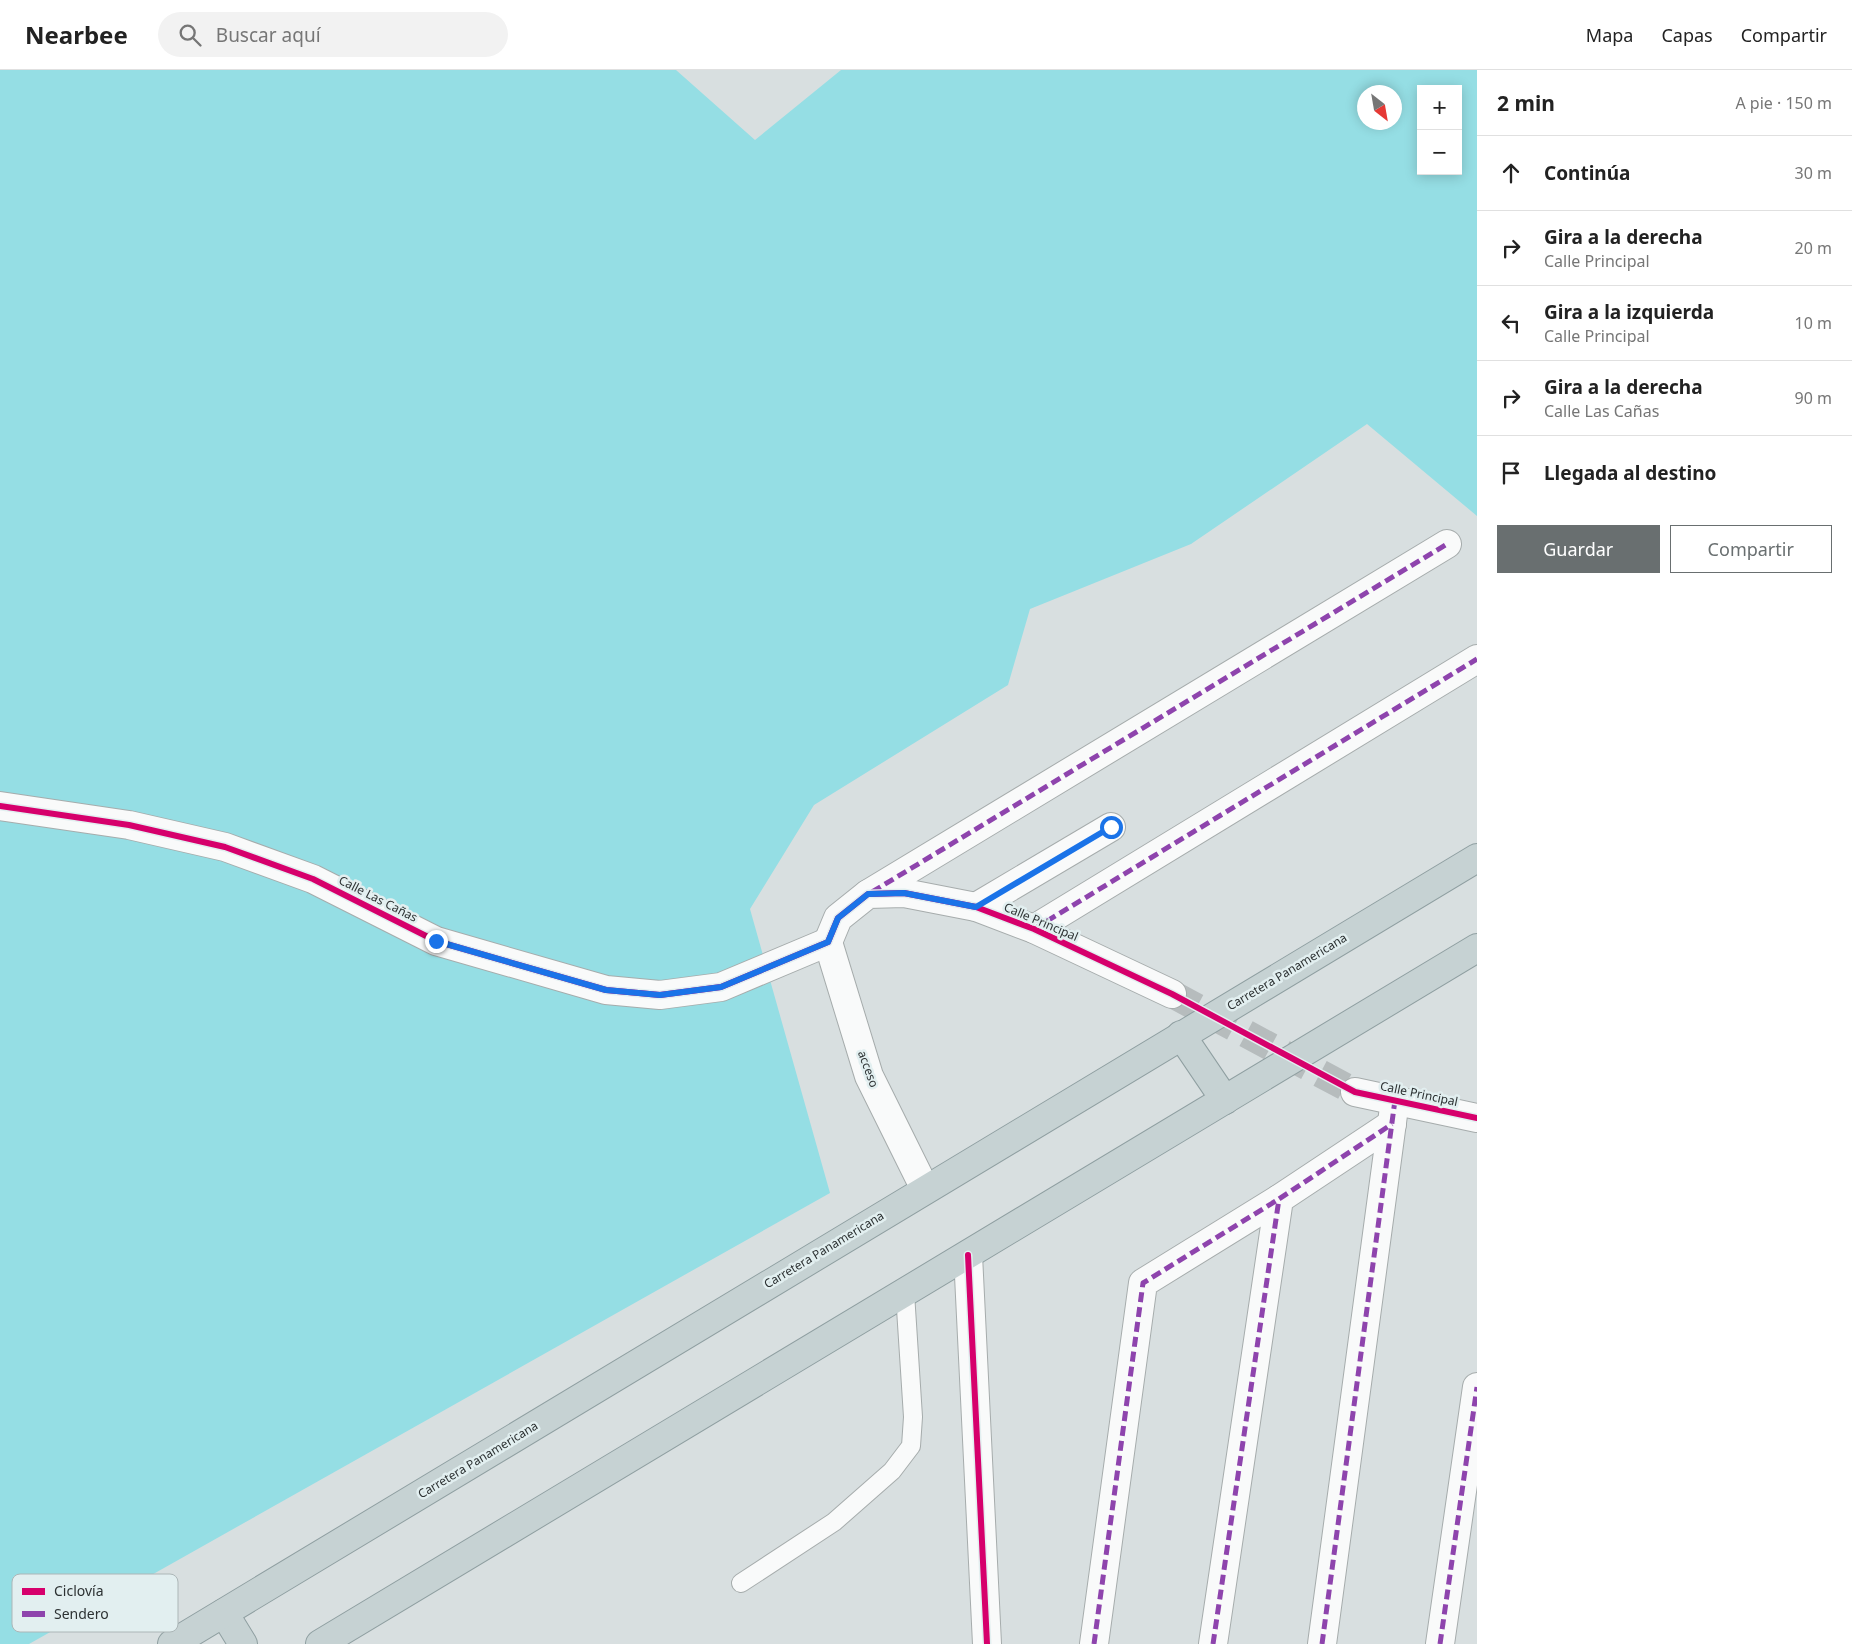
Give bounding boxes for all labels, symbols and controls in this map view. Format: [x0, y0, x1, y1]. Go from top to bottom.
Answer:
search box [158, 12, 508, 57]
text: Nearbee [25, 18, 128, 51]
icon: search [176, 21, 204, 49]
text: Buscar aquí [216, 22, 321, 48]
text: Mapa [1586, 23, 1633, 47]
text: Capas [1661, 23, 1713, 47]
text: Compartir [1741, 23, 1827, 47]
north arrow [1357, 85, 1402, 130]
map controls [1417, 85, 1462, 175]
button: + [1417, 85, 1462, 130]
text: 2 min [1497, 89, 1555, 117]
text: A pie · 150 m [1735, 92, 1832, 114]
button: − [1417, 130, 1462, 175]
icon: ahead [1497, 159, 1525, 187]
text: Continúa [1544, 160, 1630, 186]
text: 30 m [1795, 162, 1832, 184]
text: Gira a la derecha [1544, 224, 1703, 250]
icon: right [1497, 234, 1525, 262]
text: 20 m [1795, 237, 1832, 259]
text: Calle Principal [1544, 250, 1650, 272]
text: Gira a la izquierda [1544, 299, 1714, 325]
icon: left [1497, 309, 1525, 337]
text: 10 m [1795, 312, 1832, 334]
text: Calle Principal [1544, 325, 1650, 347]
text: Gira a la derecha [1544, 374, 1703, 400]
icon: right [1497, 384, 1525, 412]
text: 90 m [1795, 387, 1832, 409]
text: Calle Las Cañas [1544, 400, 1659, 422]
icon: arrive [1497, 459, 1525, 487]
text: Llegada al destino [1544, 460, 1716, 486]
button: Guardar [1497, 525, 1660, 573]
button: Compartir [1670, 525, 1832, 573]
route start [1100, 816, 1123, 839]
street label: Calle Las Cañas [336, 871, 421, 926]
street label: Calle Principal [1001, 898, 1081, 945]
street label: Carretera Panamericana [1224, 929, 1350, 1014]
route end [425, 930, 448, 953]
street label: acceso [854, 1048, 883, 1090]
street label: Calle Principal [1379, 1077, 1460, 1110]
street label: Carretera Panamericana [761, 1207, 887, 1292]
street label: Carretera Panamericana [415, 1417, 541, 1502]
legend [12, 1574, 178, 1632]
text: Ciclovía [54, 1581, 104, 1600]
text: Sendero [54, 1604, 109, 1623]

